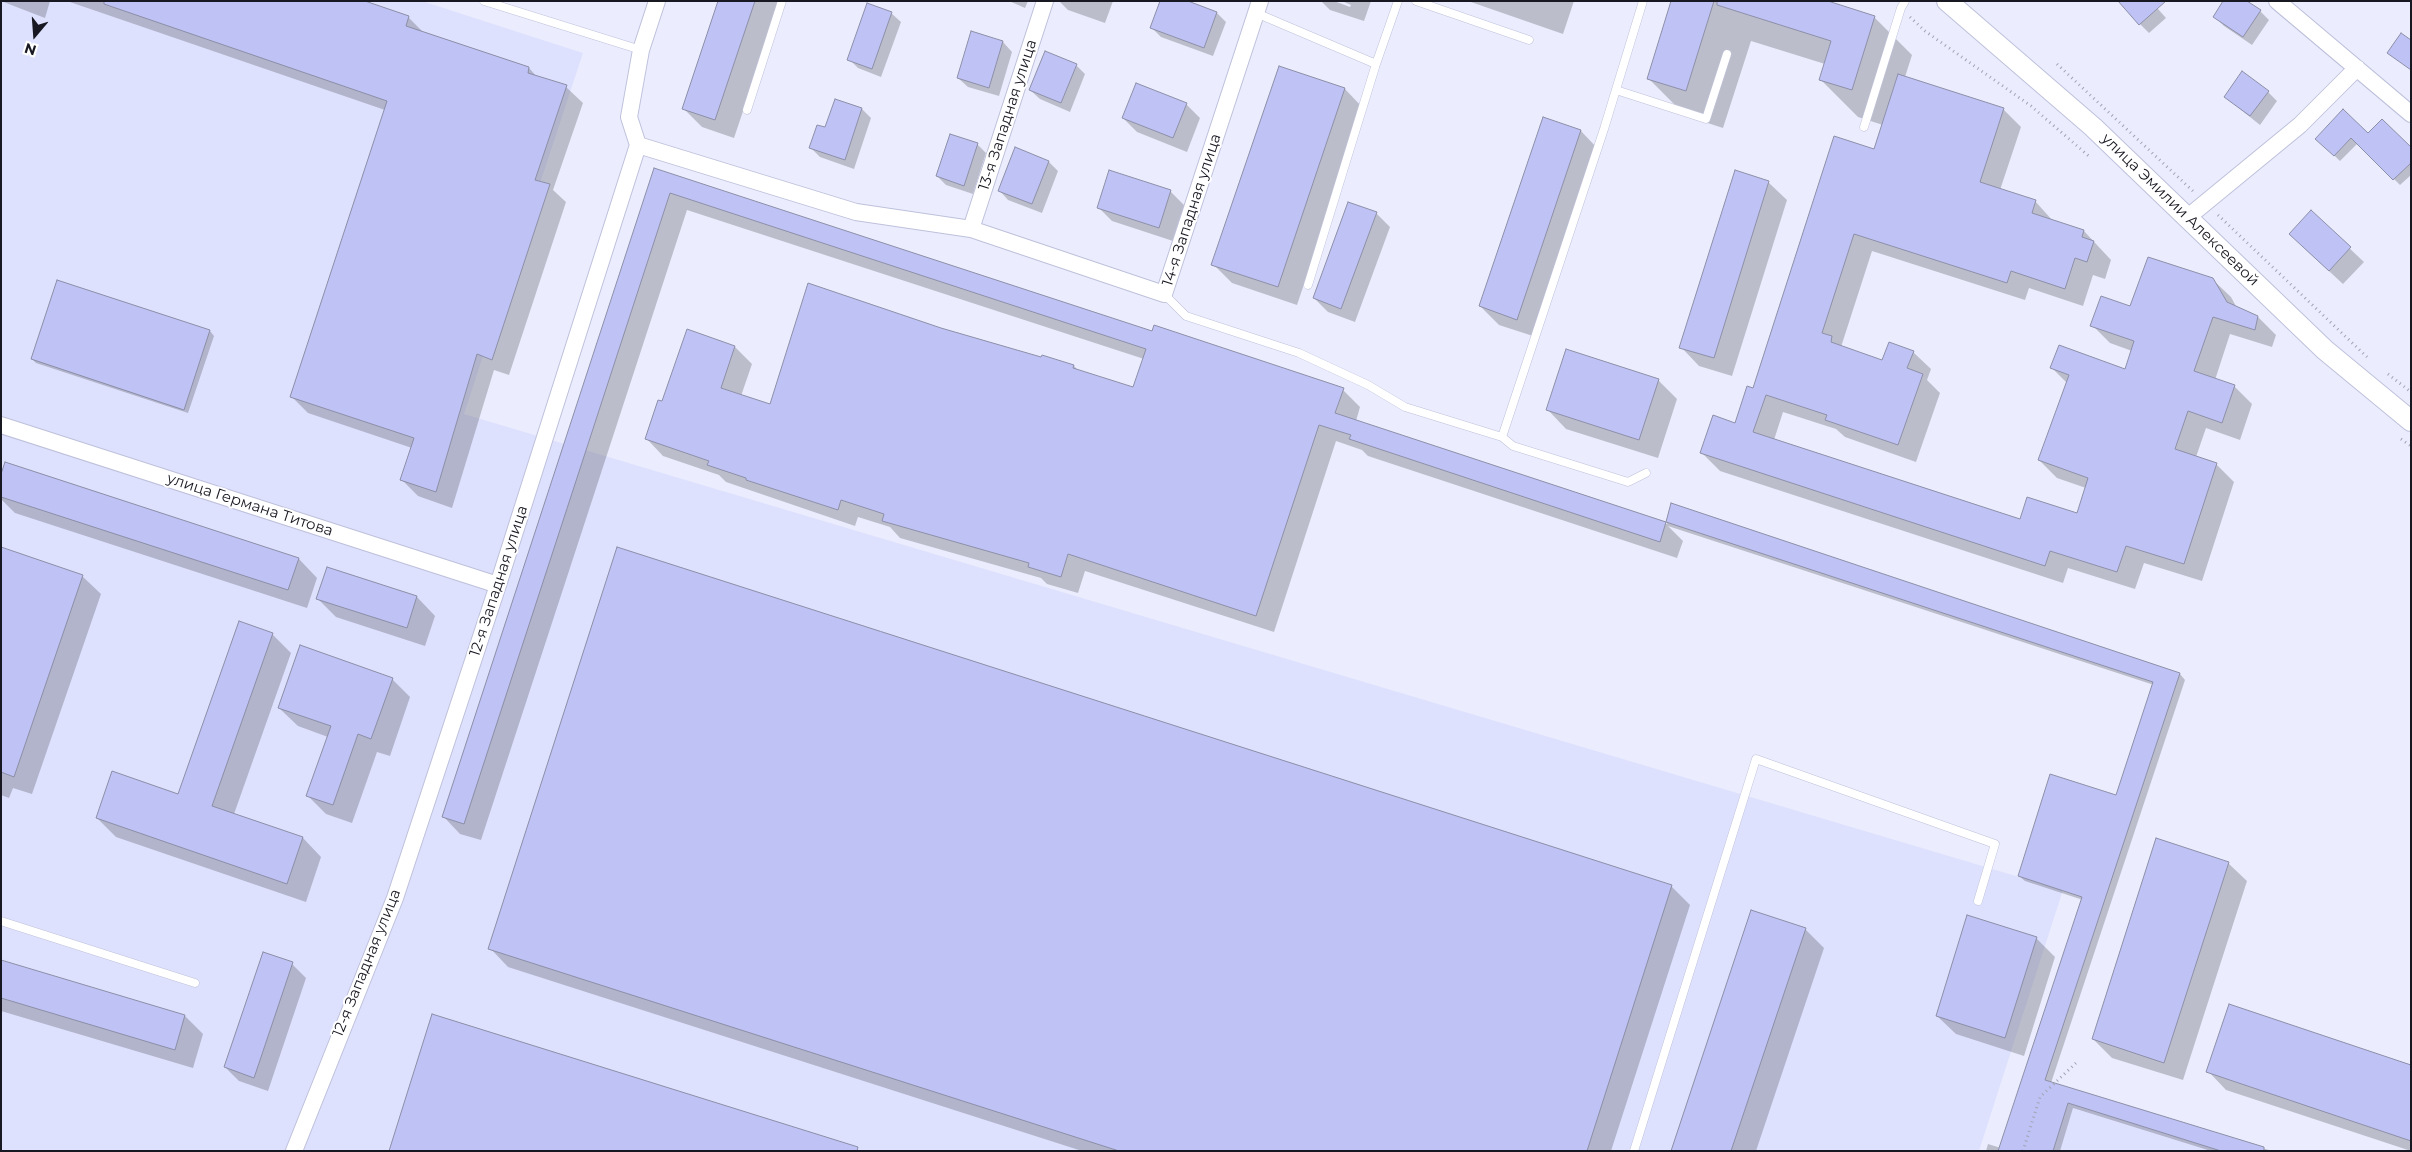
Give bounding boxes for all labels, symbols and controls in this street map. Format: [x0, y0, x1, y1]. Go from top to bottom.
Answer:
north arrow [10, 10, 60, 60]
street label: 13-я Западная улица [975, 37, 1041, 193]
text: N [22, 39, 39, 60]
street label: улица Эмилии Алексеевой [2098, 130, 2262, 290]
street label: 14-я Западная улица [1159, 131, 1225, 289]
street label: улица Германа Титова [165, 470, 335, 540]
street label: 12-я Западная улица [466, 503, 532, 659]
street label: 12-я Западная улица [329, 887, 405, 1039]

